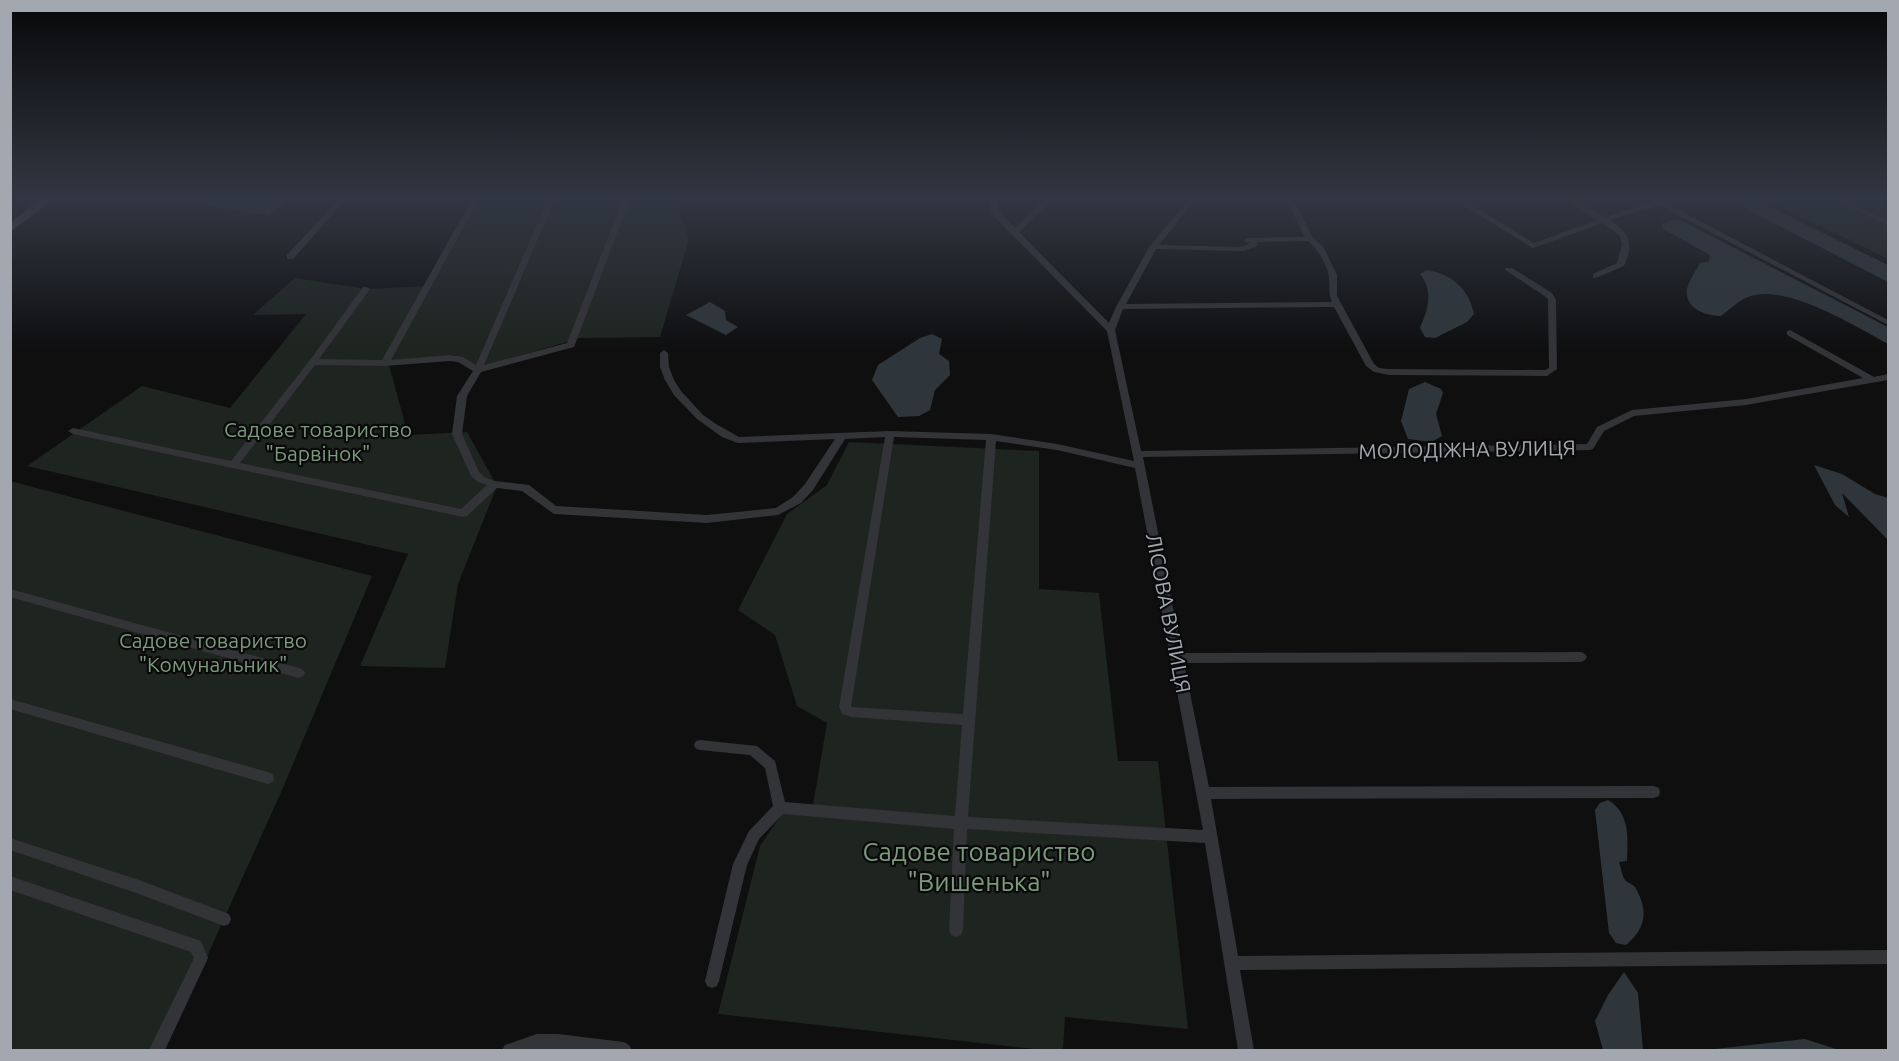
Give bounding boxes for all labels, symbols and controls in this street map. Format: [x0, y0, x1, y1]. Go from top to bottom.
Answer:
park label: Садове товариство "Барвінок" [224, 417, 412, 465]
street label: МОЛОДІЖНА ВУЛИЦЯ [1358, 435, 1576, 463]
street label: ЛІСОВА ВУЛИЦЯ [1142, 531, 1196, 695]
park label: Садове товариство "Комунальник" [119, 628, 307, 676]
park label: Садове товариство "Вишенька" [862, 837, 1096, 896]

